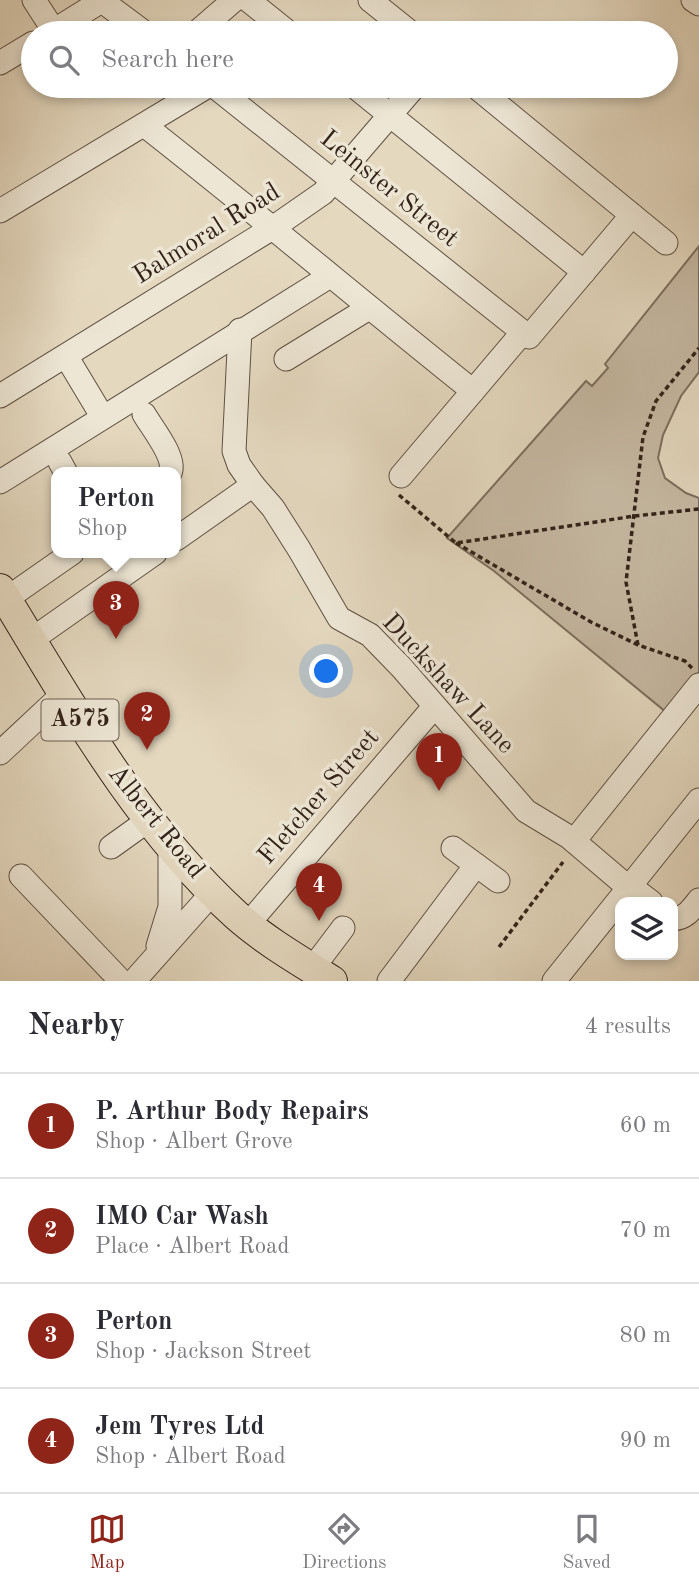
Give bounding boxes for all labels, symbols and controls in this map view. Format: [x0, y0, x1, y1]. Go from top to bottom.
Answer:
search box [21, 21, 678, 98]
icon: search [45, 41, 83, 79]
text: Search here [101, 47, 234, 73]
street label: Leinster Street [315, 126, 463, 252]
street label: Balmoral Road [129, 179, 285, 289]
popup [51, 467, 181, 558]
text: Perton [77, 486, 155, 512]
text: Shop [77, 517, 127, 540]
pin: 3 [93, 581, 139, 639]
street label: Duckshaw Lane [377, 609, 519, 759]
your location [309, 654, 343, 688]
pin: 2 [124, 692, 170, 750]
road number: A575 [42, 700, 119, 740]
street label: Fletcher Street [253, 724, 385, 870]
pin: 1 [416, 733, 462, 791]
street label: Albert Road [103, 761, 209, 883]
pin: 4 [296, 863, 342, 921]
map controls [615, 897, 678, 960]
button: layers [615, 897, 678, 960]
text: Nearby [28, 1011, 125, 1041]
text: 4 results [585, 1015, 671, 1038]
text: P. Arthur Body Repairs [95, 1099, 369, 1125]
text: 1 [44, 1114, 58, 1137]
text: 60 m [620, 1114, 671, 1137]
text: Shop · Albert Grove [95, 1130, 293, 1153]
text: IMO Car Wash [95, 1204, 269, 1230]
text: 2 [44, 1219, 58, 1242]
text: 70 m [620, 1219, 671, 1242]
text: Place · Albert Road [95, 1235, 289, 1258]
text: Perton [95, 1309, 172, 1335]
text: 3 [44, 1324, 58, 1347]
text: 80 m [620, 1324, 671, 1347]
text: Shop · Jackson Street [95, 1340, 311, 1363]
text: Jem Tyres Ltd [95, 1414, 265, 1440]
text: 4 [44, 1429, 58, 1452]
text: 90 m [620, 1429, 671, 1452]
text: Shop · Albert Road [95, 1445, 286, 1468]
tab: Map [88, 1510, 126, 1575]
tab: Directions [302, 1510, 387, 1575]
tab: Saved [563, 1510, 611, 1575]

